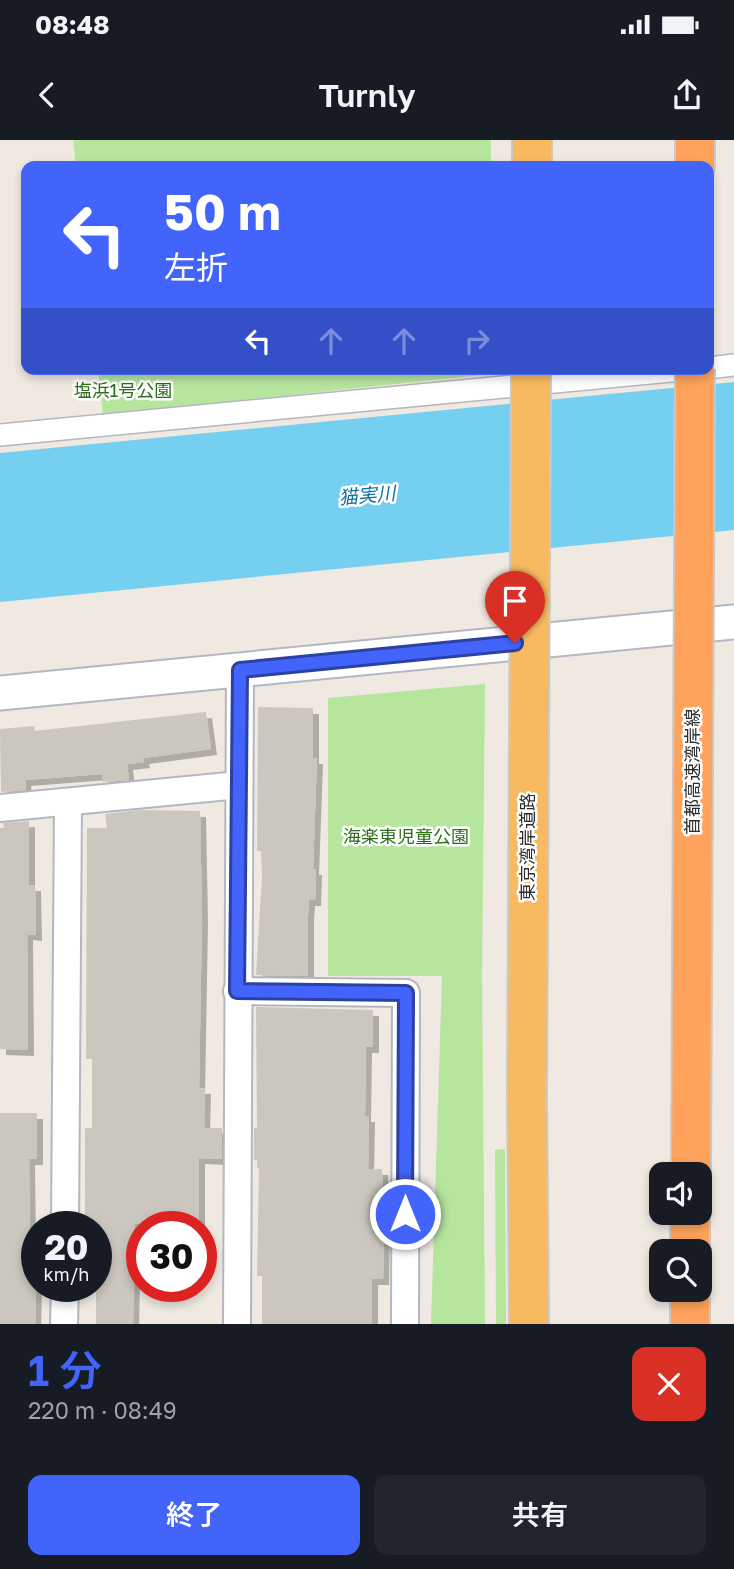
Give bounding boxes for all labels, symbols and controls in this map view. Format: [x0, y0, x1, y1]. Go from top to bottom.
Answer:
text: 08:48 [35, 9, 110, 40]
icon: back [28, 76, 66, 114]
text: Turnly [318, 76, 416, 114]
icon: share [668, 76, 706, 114]
text: 50 m [164, 182, 281, 241]
icon: left [49, 189, 140, 280]
text: 左折 [164, 248, 228, 286]
icon: left [239, 322, 277, 360]
icon: ahead [312, 322, 350, 360]
icon: ahead [385, 322, 423, 360]
icon: right [458, 322, 496, 360]
park label: 塩浜1号公園 [74, 379, 172, 401]
water label: 猫実川 [338, 480, 398, 508]
pin [485, 571, 545, 643]
icon: arrive [496, 582, 534, 620]
street label: 首都高速湾岸線 [681, 709, 703, 835]
street label: 東京湾岸道路 [516, 793, 538, 901]
park label: 海楽東児童公園 [343, 825, 469, 847]
map controls [649, 1162, 712, 1302]
button: sound [649, 1162, 712, 1225]
position arrow [368, 1177, 442, 1251]
speed limit sign: 30 [126, 1211, 217, 1302]
text: 20 [44, 1226, 89, 1268]
button: search [649, 1239, 712, 1302]
text: km/h [44, 1263, 89, 1285]
text: 1 分 [28, 1345, 102, 1395]
button: close [632, 1347, 706, 1421]
text: 220 m · 08:49 [28, 1396, 177, 1424]
button: 終了 [28, 1475, 360, 1555]
button: 共有 [374, 1475, 706, 1555]

